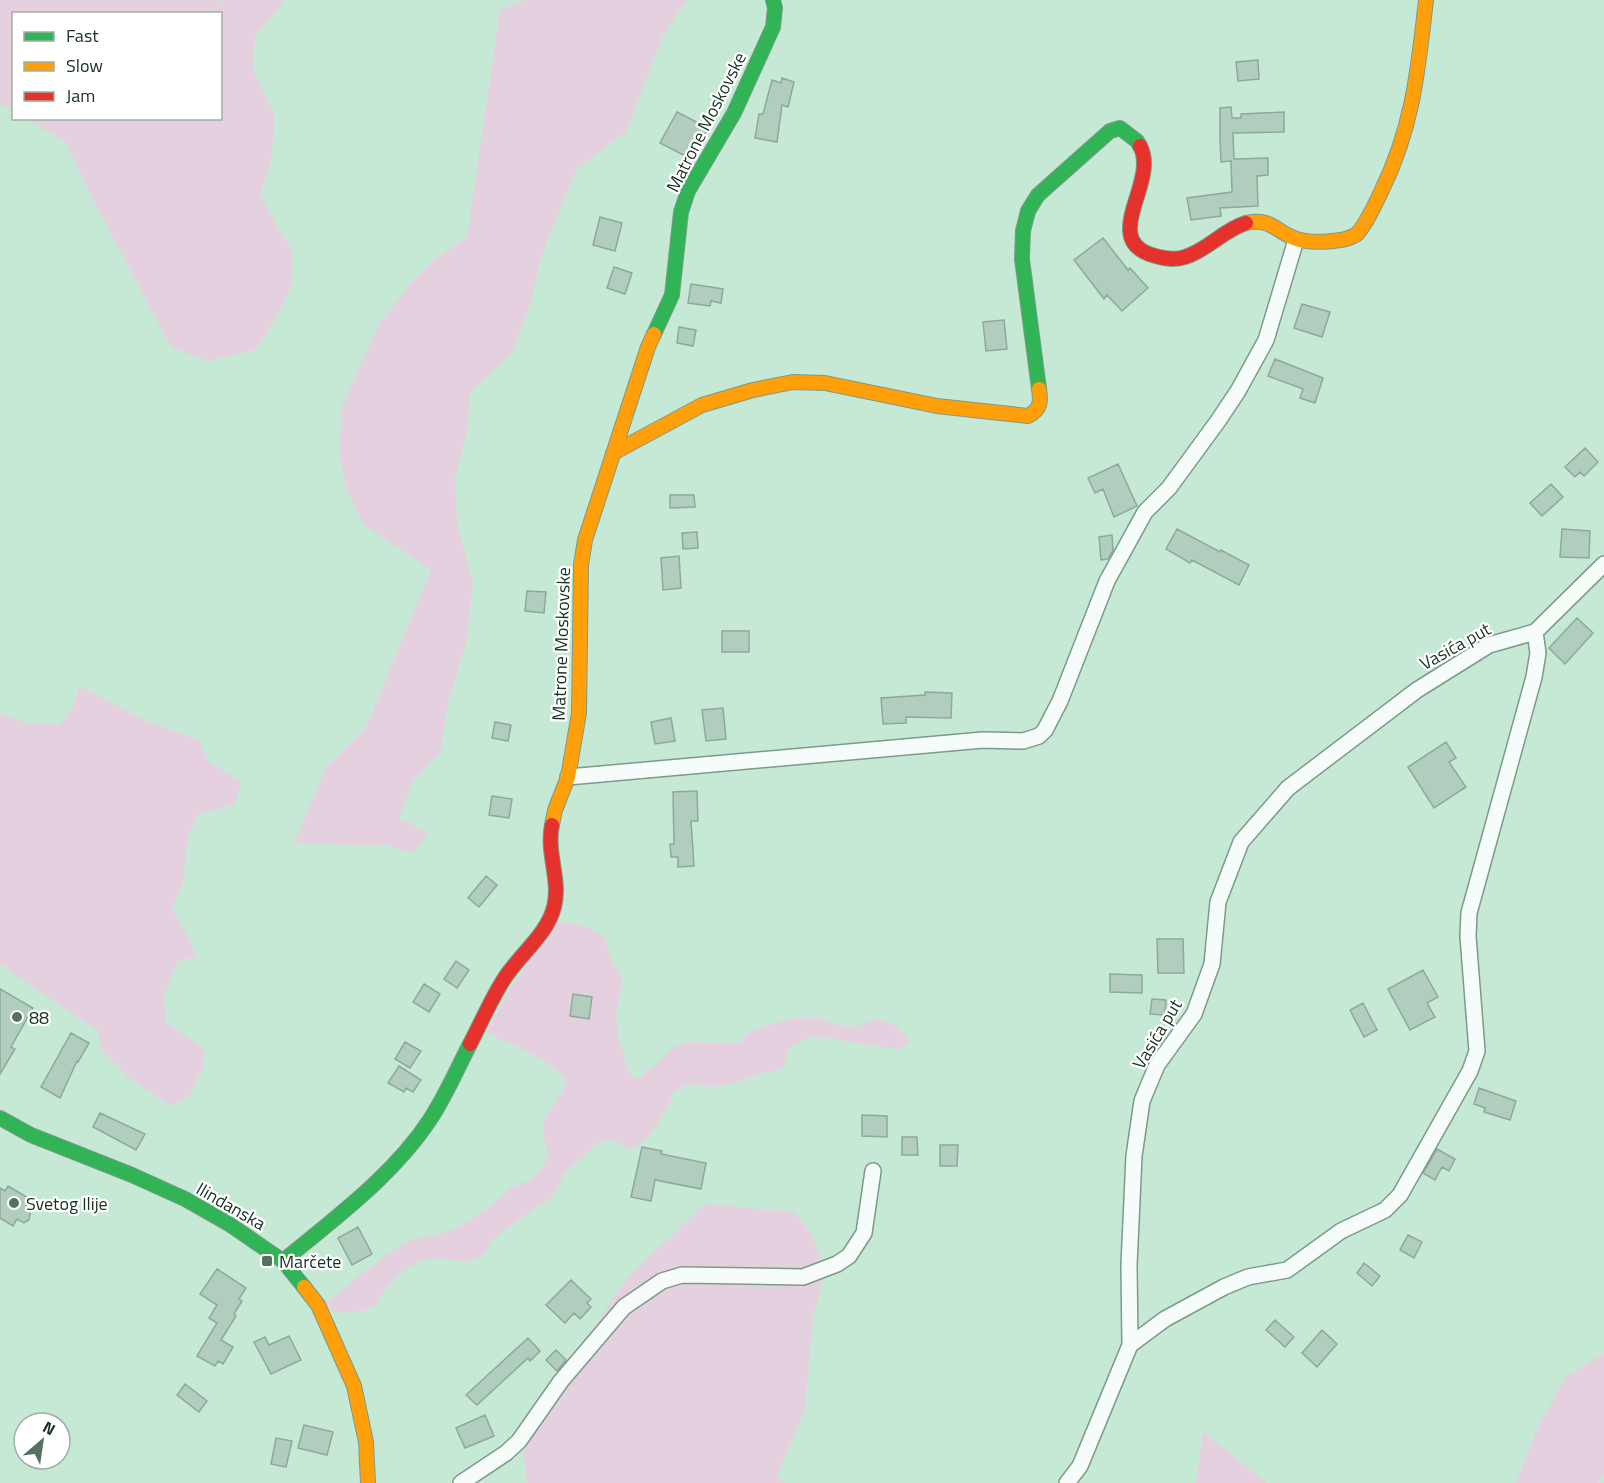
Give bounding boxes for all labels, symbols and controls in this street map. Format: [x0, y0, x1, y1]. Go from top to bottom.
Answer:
legend [12, 12, 222, 120]
text: Fast [66, 22, 99, 49]
street label: Matrone Moskovske [659, 47, 753, 197]
text: Slow [66, 52, 103, 79]
text: Jam [66, 82, 95, 109]
street label: Matrone Moskovske [545, 567, 577, 721]
street label: Vasića put [1415, 615, 1496, 677]
street label: Vasića put [1125, 993, 1189, 1074]
place label: 88 [29, 1004, 49, 1031]
marker: 88 [10, 1010, 24, 1024]
street label: Ilindanska [191, 1175, 271, 1237]
place label: Svetog Ilije [26, 1190, 108, 1217]
marker: Svetog Ilije [7, 1196, 21, 1210]
place label: Marčete [279, 1248, 341, 1275]
marker: Marčete [260, 1254, 274, 1268]
north arrow [12, 1411, 72, 1471]
text: N [39, 1415, 60, 1441]

